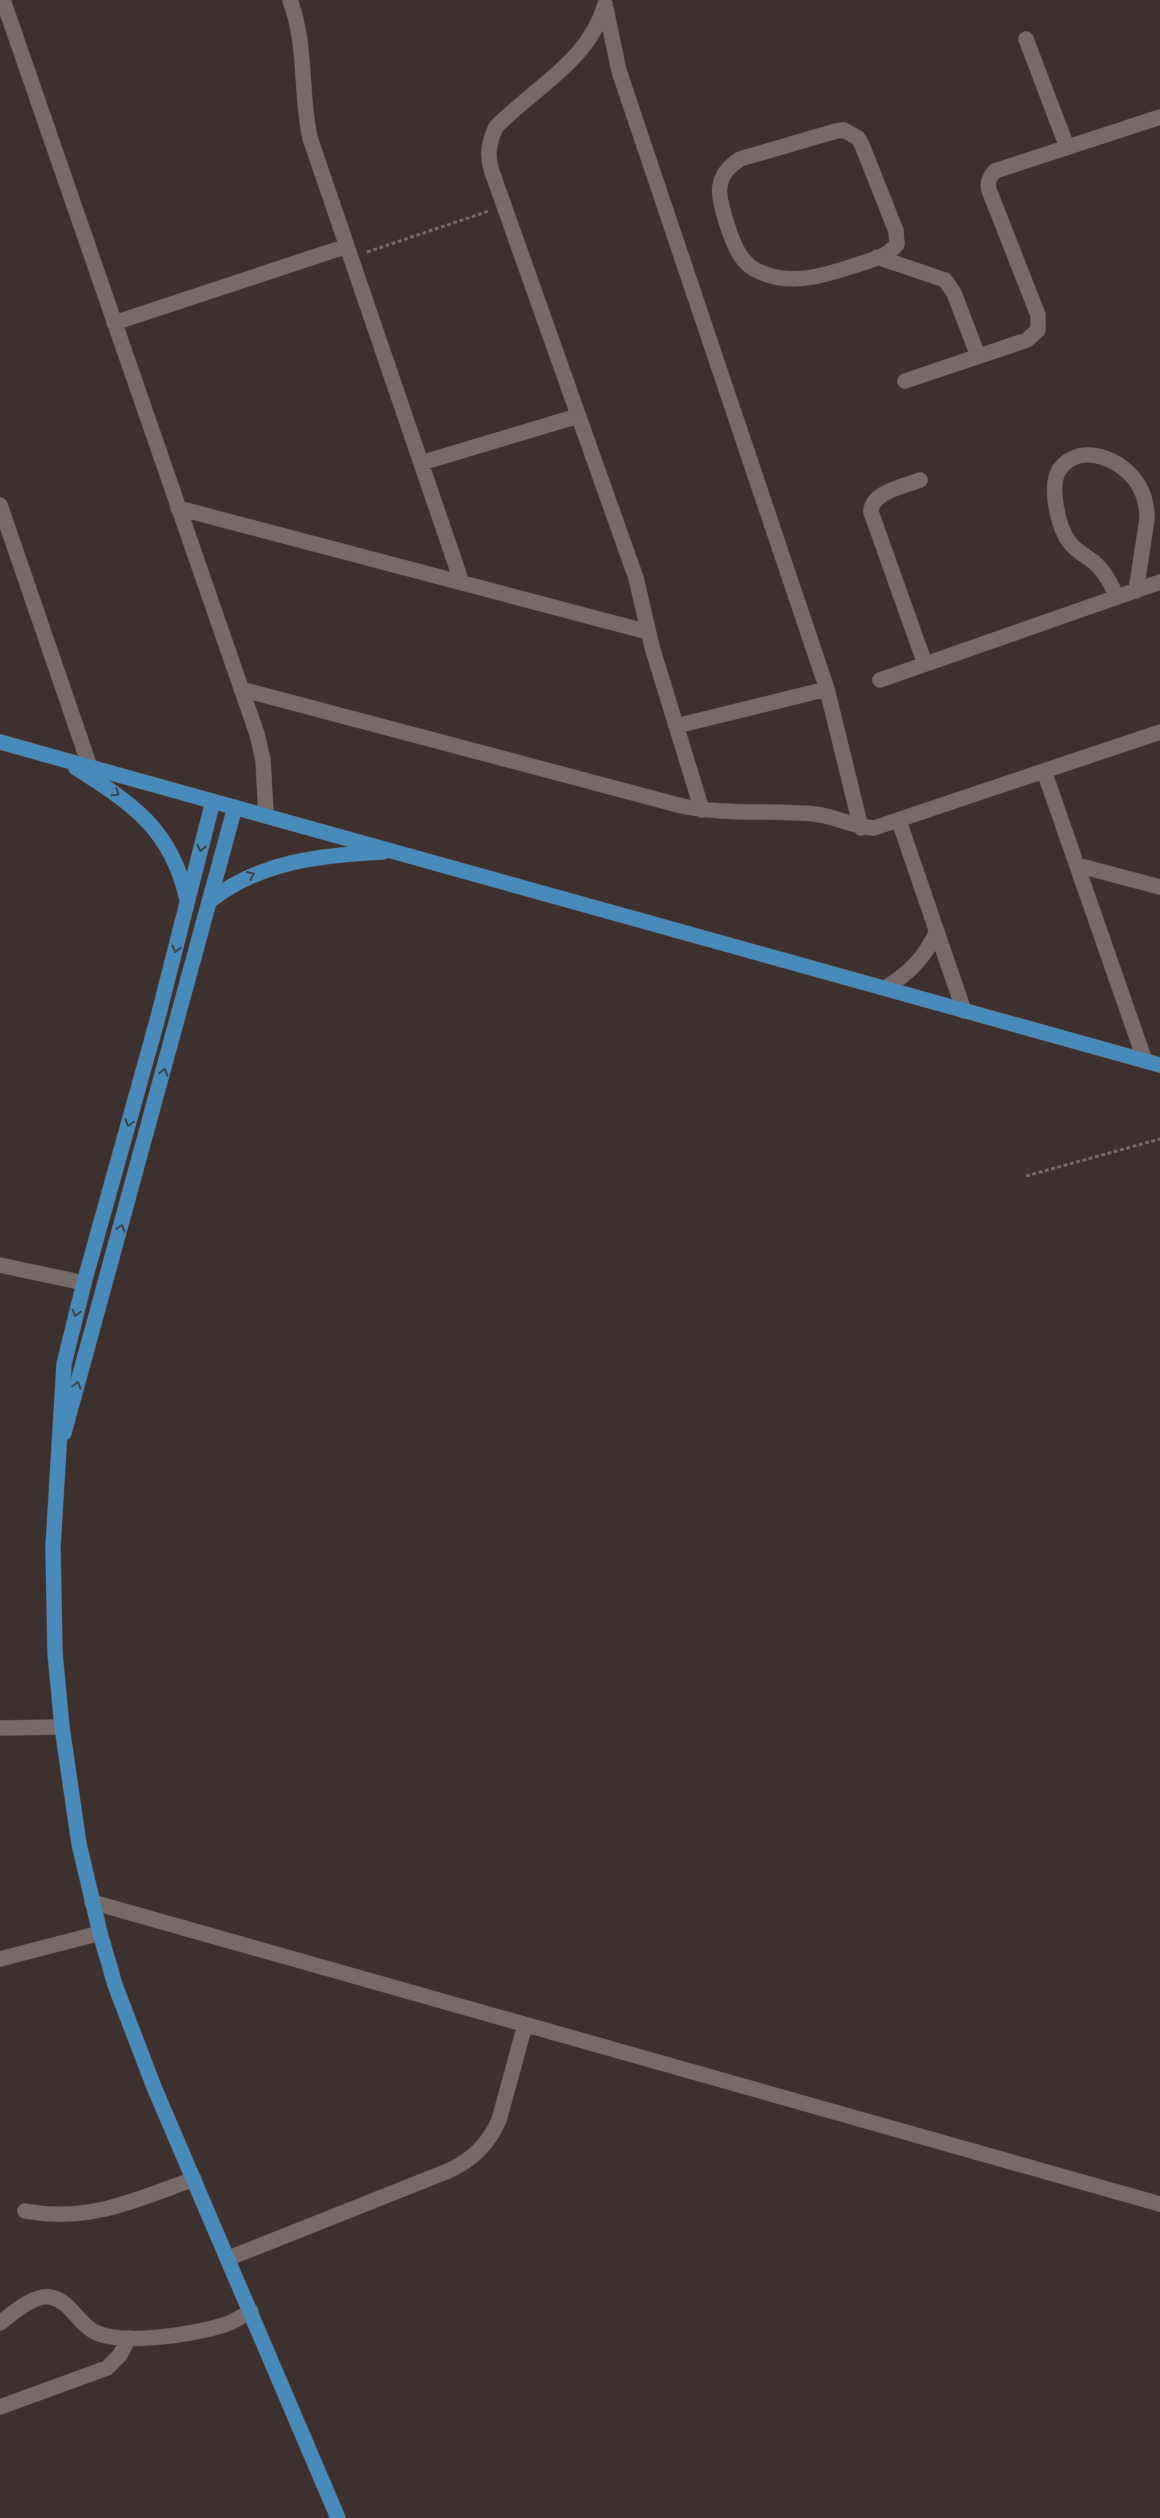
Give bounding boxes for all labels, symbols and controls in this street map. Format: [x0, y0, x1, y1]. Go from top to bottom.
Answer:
one-way arrow [110, 787, 120, 796]
one-way arrow [196, 843, 207, 852]
one-way arrow [246, 870, 255, 881]
one-way arrow [171, 945, 181, 953]
one-way arrow [159, 1068, 169, 1077]
one-way arrow [124, 1118, 134, 1127]
one-way arrow [115, 1224, 126, 1233]
one-way arrow [71, 1309, 82, 1318]
one-way arrow [72, 1381, 82, 1390]

